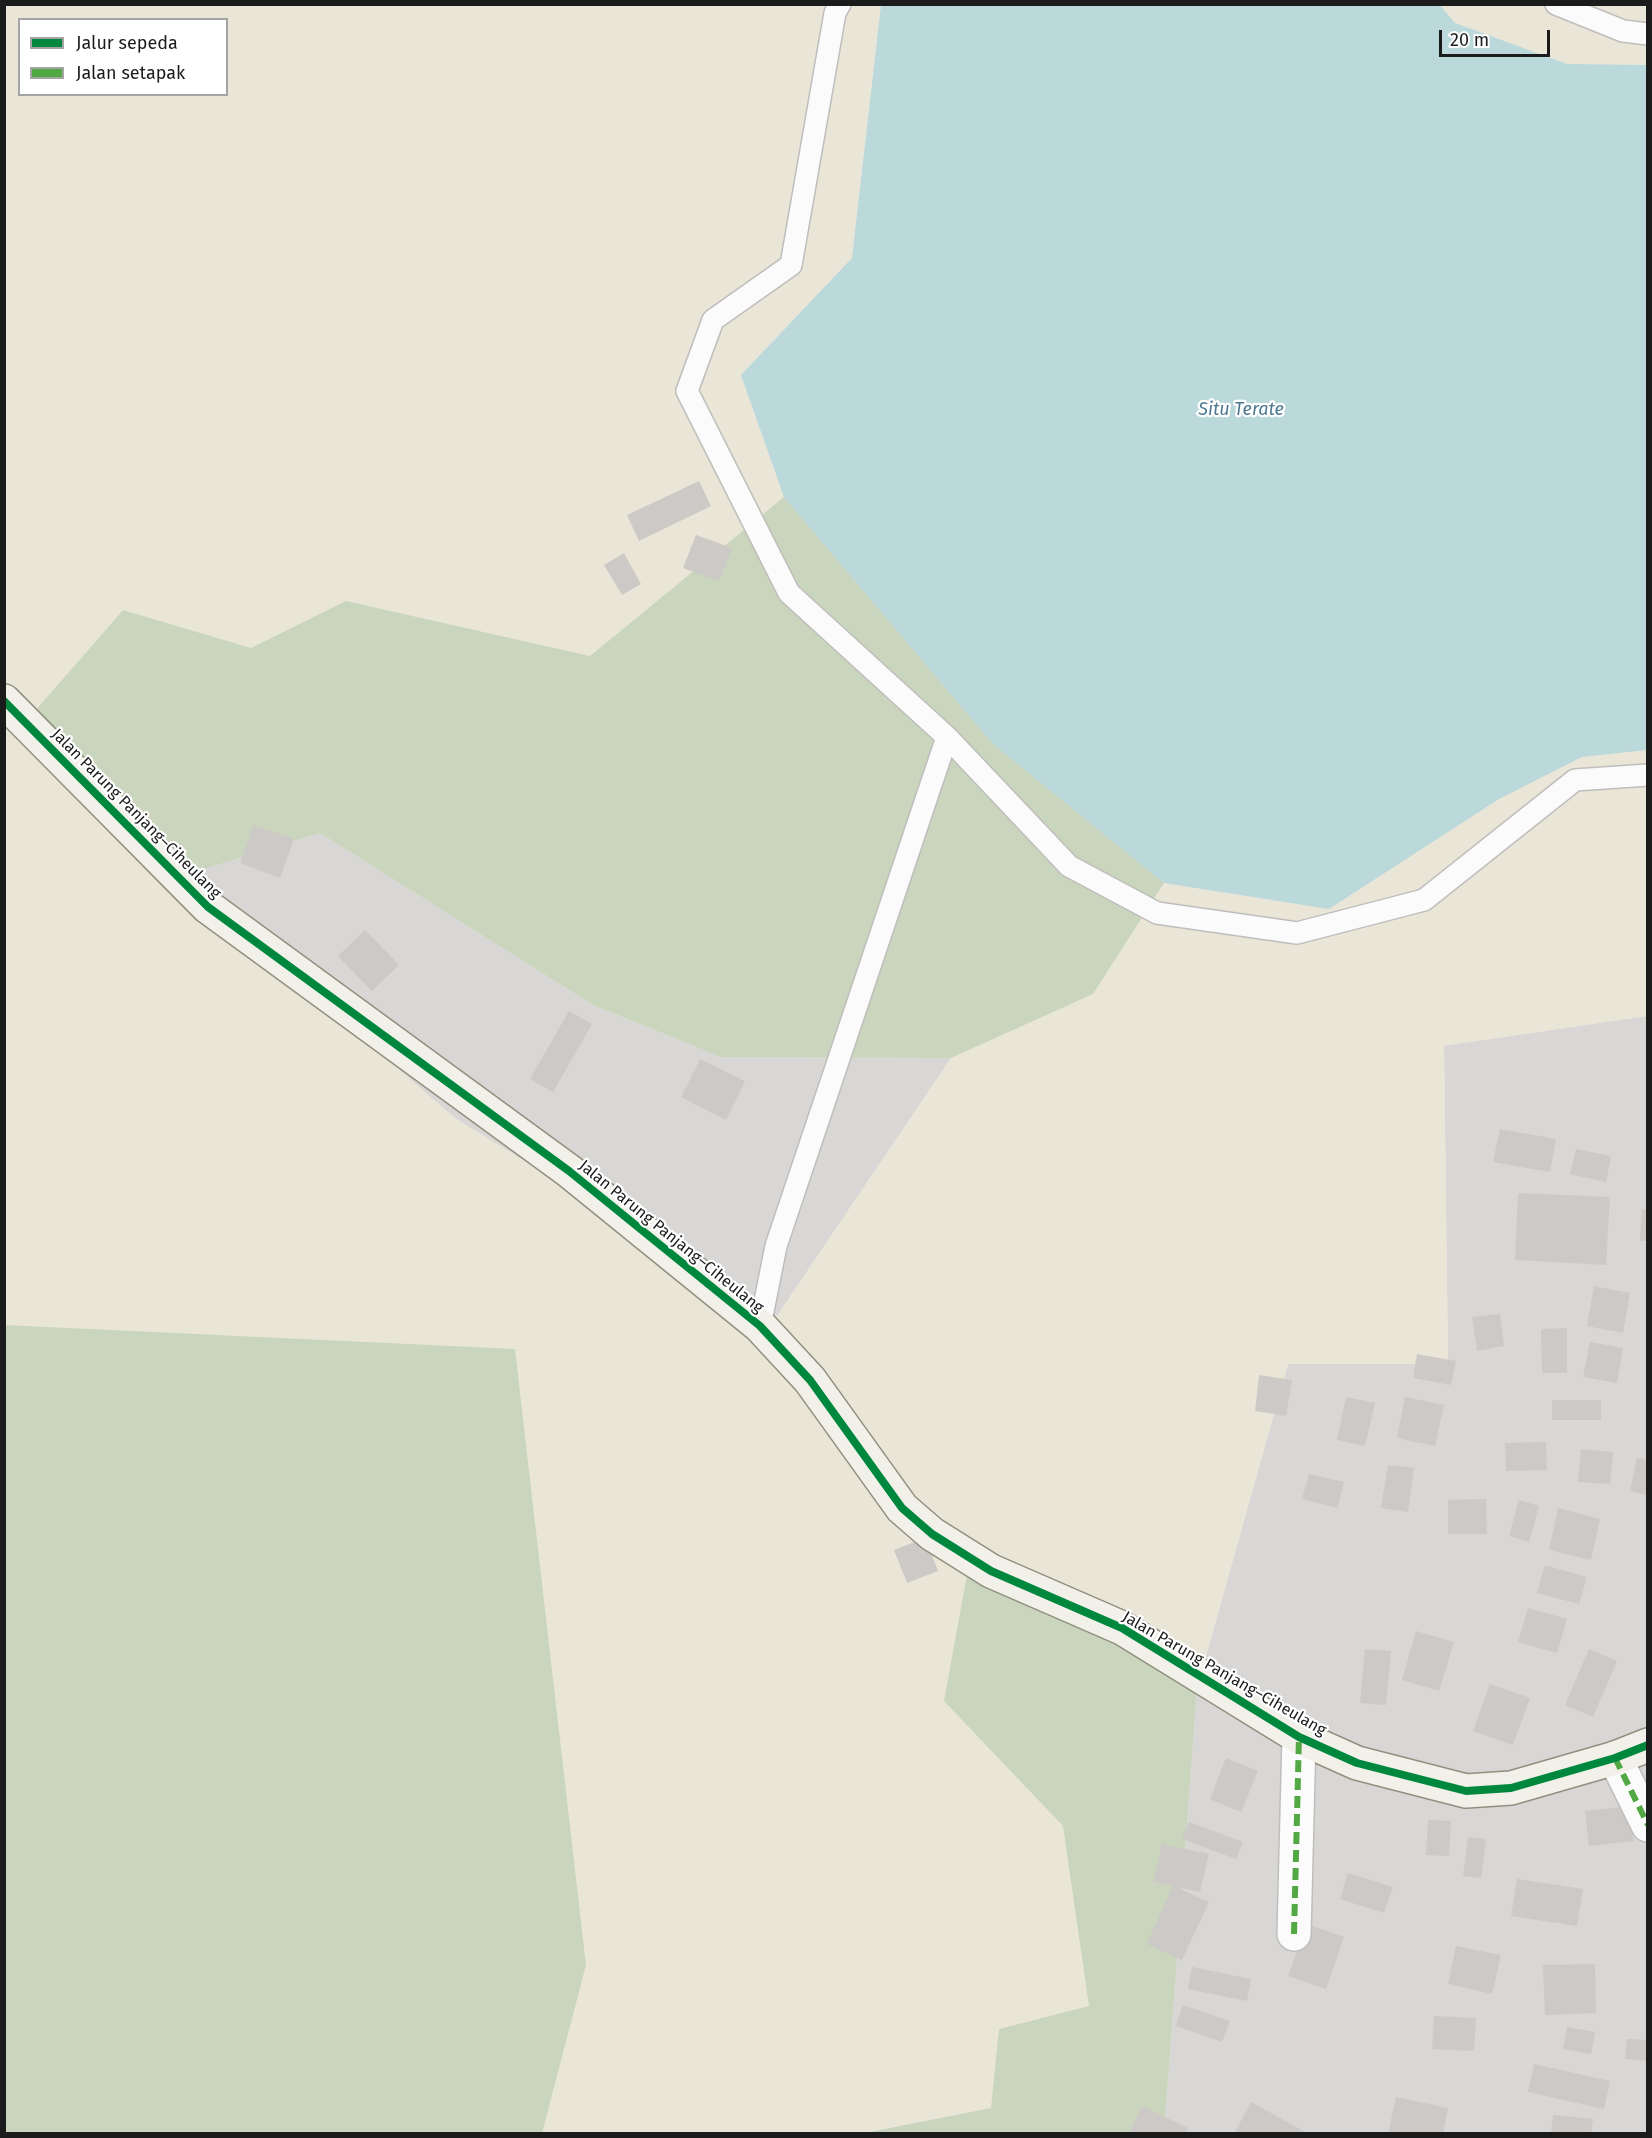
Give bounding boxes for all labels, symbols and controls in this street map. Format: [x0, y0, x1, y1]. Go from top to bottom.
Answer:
legend [18, 18, 228, 96]
scale bar [1442, 18, 1553, 56]
text: 20 m [1450, 29, 1489, 51]
text: Jalur sepeda [76, 32, 178, 54]
text: Jalan setapak [76, 62, 185, 84]
water label: Situ Terate [1198, 399, 1284, 421]
street label: Jalan Parung Panjang–Ciheulang [47, 725, 225, 903]
street label: Jalan Parung Panjang–Ciheulang [575, 1156, 767, 1318]
street label: Jalan Parung Panjang–Ciheulang [1119, 1608, 1329, 1740]

